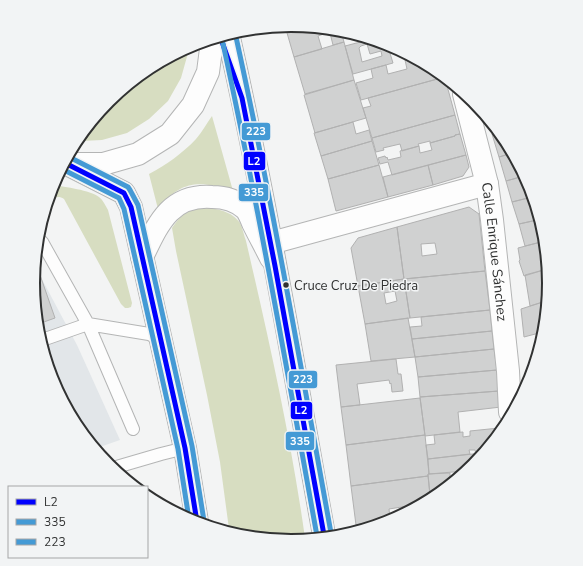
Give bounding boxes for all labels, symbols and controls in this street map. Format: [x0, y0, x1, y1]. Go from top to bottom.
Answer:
line badge: 223 [241, 122, 271, 141]
text: 223 [246, 124, 266, 139]
line badge: L2 [243, 151, 266, 171]
text: L2 [248, 154, 261, 169]
street label: Calle Enrique Sánchez [477, 181, 512, 323]
line badge: 335 [238, 183, 269, 202]
text: 335 [244, 185, 264, 200]
place label: Cruce Cruz De Piedra [294, 277, 418, 295]
marker: Cruce Cruz De Piedra [281, 280, 291, 290]
line badge: 223 [288, 370, 318, 389]
text: 223 [293, 372, 313, 387]
line badge: L2 [290, 401, 313, 420]
text: L2 [295, 403, 308, 418]
line badge: 335 [285, 431, 315, 451]
text: 335 [290, 434, 310, 449]
legend [8, 486, 148, 558]
text: L2 [44, 494, 58, 510]
text: 335 [44, 514, 66, 530]
text: 223 [44, 534, 66, 550]

